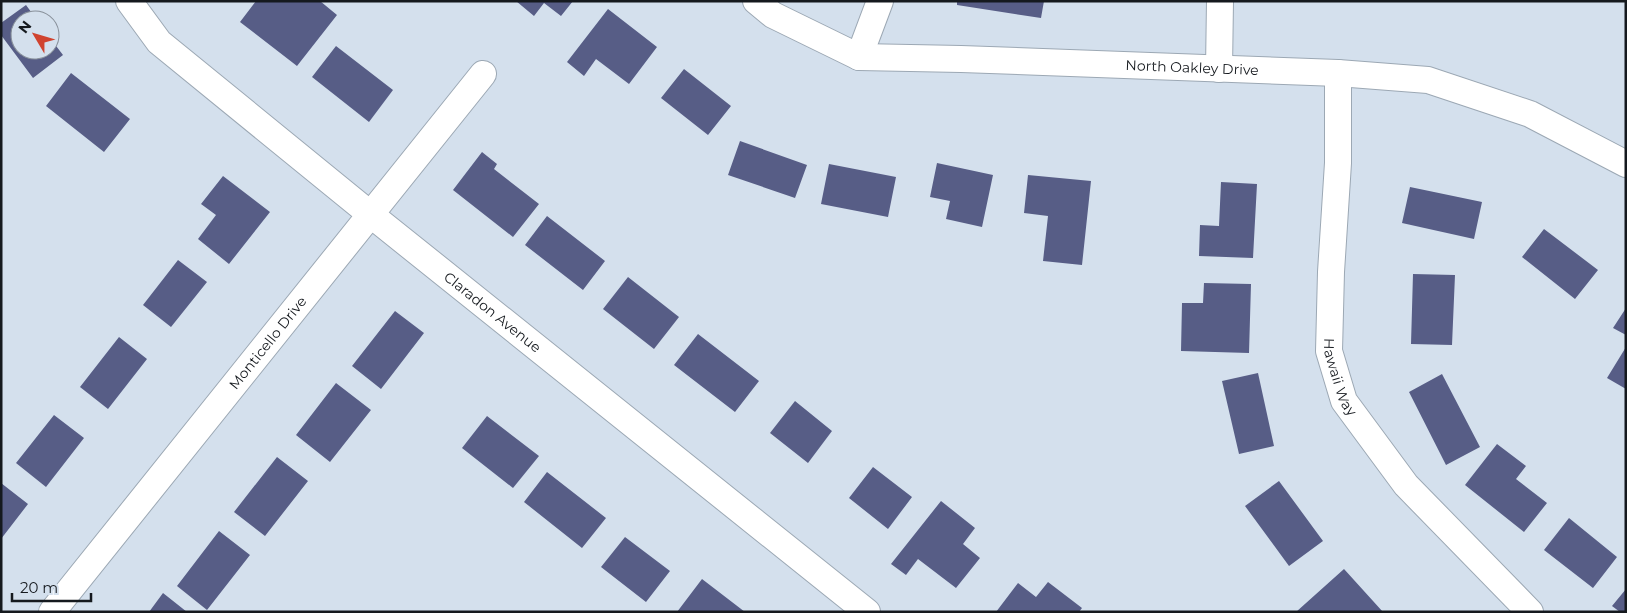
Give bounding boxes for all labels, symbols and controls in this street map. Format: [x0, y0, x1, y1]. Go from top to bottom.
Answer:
north arrow [10, 10, 60, 60]
text: N [14, 17, 35, 37]
street label: North Oakley Drive [1125, 56, 1259, 79]
street label: Claradon Avenue [440, 268, 545, 357]
street label: Monticello Drive [225, 293, 310, 393]
street label: Hawaii Way [1320, 338, 1361, 420]
scale bar [12, 570, 91, 602]
text: 20 m [20, 578, 58, 597]

